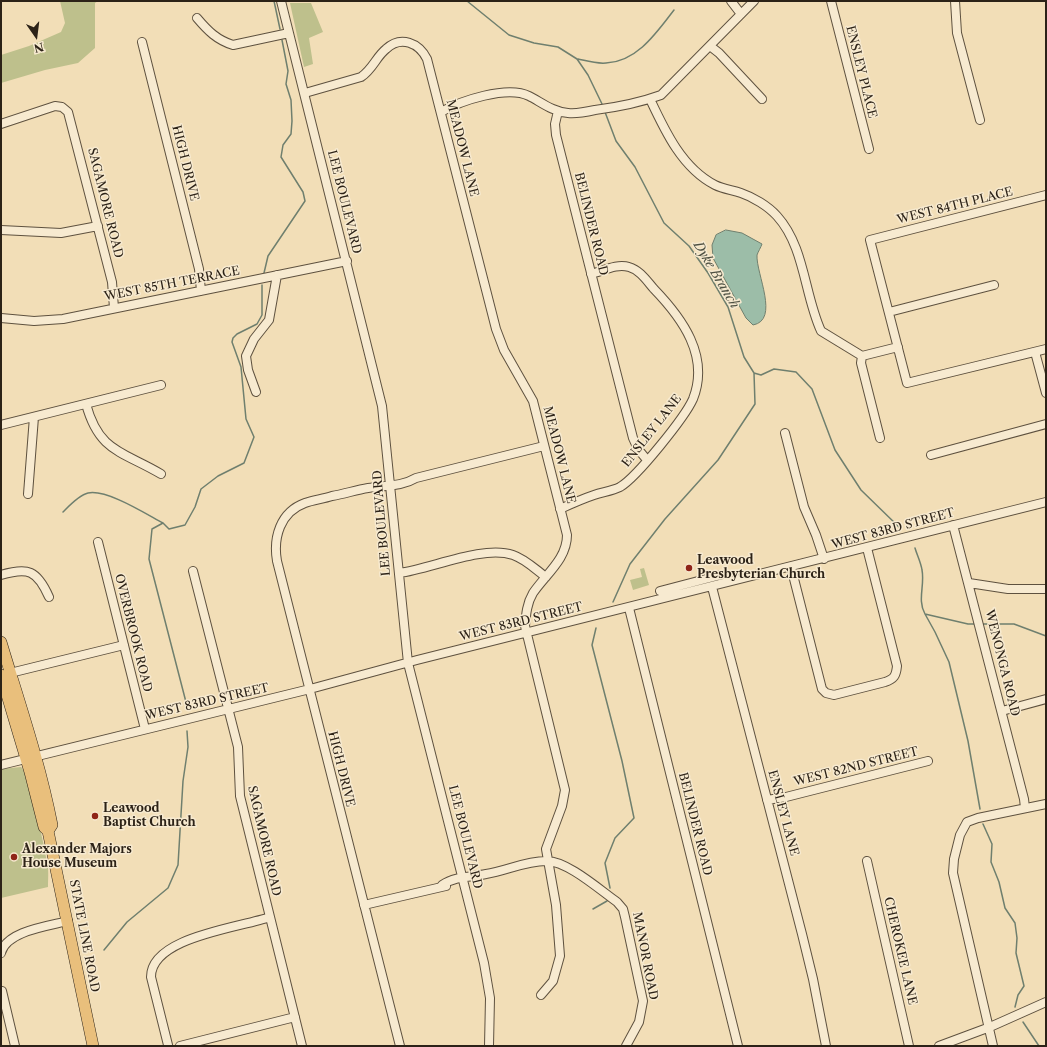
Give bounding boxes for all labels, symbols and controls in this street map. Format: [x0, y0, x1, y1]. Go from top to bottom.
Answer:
north arrow [16, 16, 56, 56]
street label: ENSLEY PLACE [843, 24, 879, 120]
text: N [33, 40, 45, 56]
street label: MEADOW LANE [443, 98, 481, 198]
street label: HIGH DRIVE [169, 124, 201, 202]
street label: SAGAMORE ROAD [84, 147, 126, 259]
street label: LEE BOULEVARD [324, 149, 364, 255]
street label: BELINDER ROAD [571, 171, 611, 277]
street label: WEST 84TH PLACE [896, 185, 1014, 227]
water label: Dyke Branch [690, 239, 742, 311]
street label: WEST 85TH TERRACE [103, 264, 241, 304]
street label: ENSLEY LANE [619, 392, 685, 470]
street label: MEADOW LANE [540, 405, 578, 505]
street label: LEE BOULEVARD [370, 469, 394, 577]
street label: WEST 83RD STREET [830, 506, 956, 552]
place label: Leawood Presbyterian Church [697, 554, 825, 582]
marker: Leawood Presbyterian Church [684, 563, 694, 573]
street label: OVERBROOK ROAD [111, 572, 155, 694]
street label: WEST 83RD STREET [458, 600, 584, 644]
street label: WENONGA ROAD [982, 608, 1022, 718]
street label: WEST 83RD STREET [144, 681, 270, 723]
street label: HIGH DRIVE [325, 730, 357, 808]
street label: WEST 82ND STREET [792, 745, 920, 789]
street label: ENSLEY LANE [765, 769, 801, 857]
street label: BELINDER ROAD [675, 771, 715, 877]
street label: SAGAMORE ROAD [244, 784, 284, 898]
street label: LEE BOULEVARD [445, 784, 485, 890]
place label: Leawood Baptist Church [103, 802, 196, 830]
marker: Leawood Baptist Church [90, 811, 100, 821]
place label: Alexander Majors House Museum [22, 843, 132, 871]
marker: Alexander Majors House Museum [9, 852, 19, 862]
street label: STATE LINE ROAD [66, 878, 102, 994]
street label: CHEROKEE LANE [881, 896, 919, 1006]
street label: MANOR ROAD [629, 911, 661, 1001]

